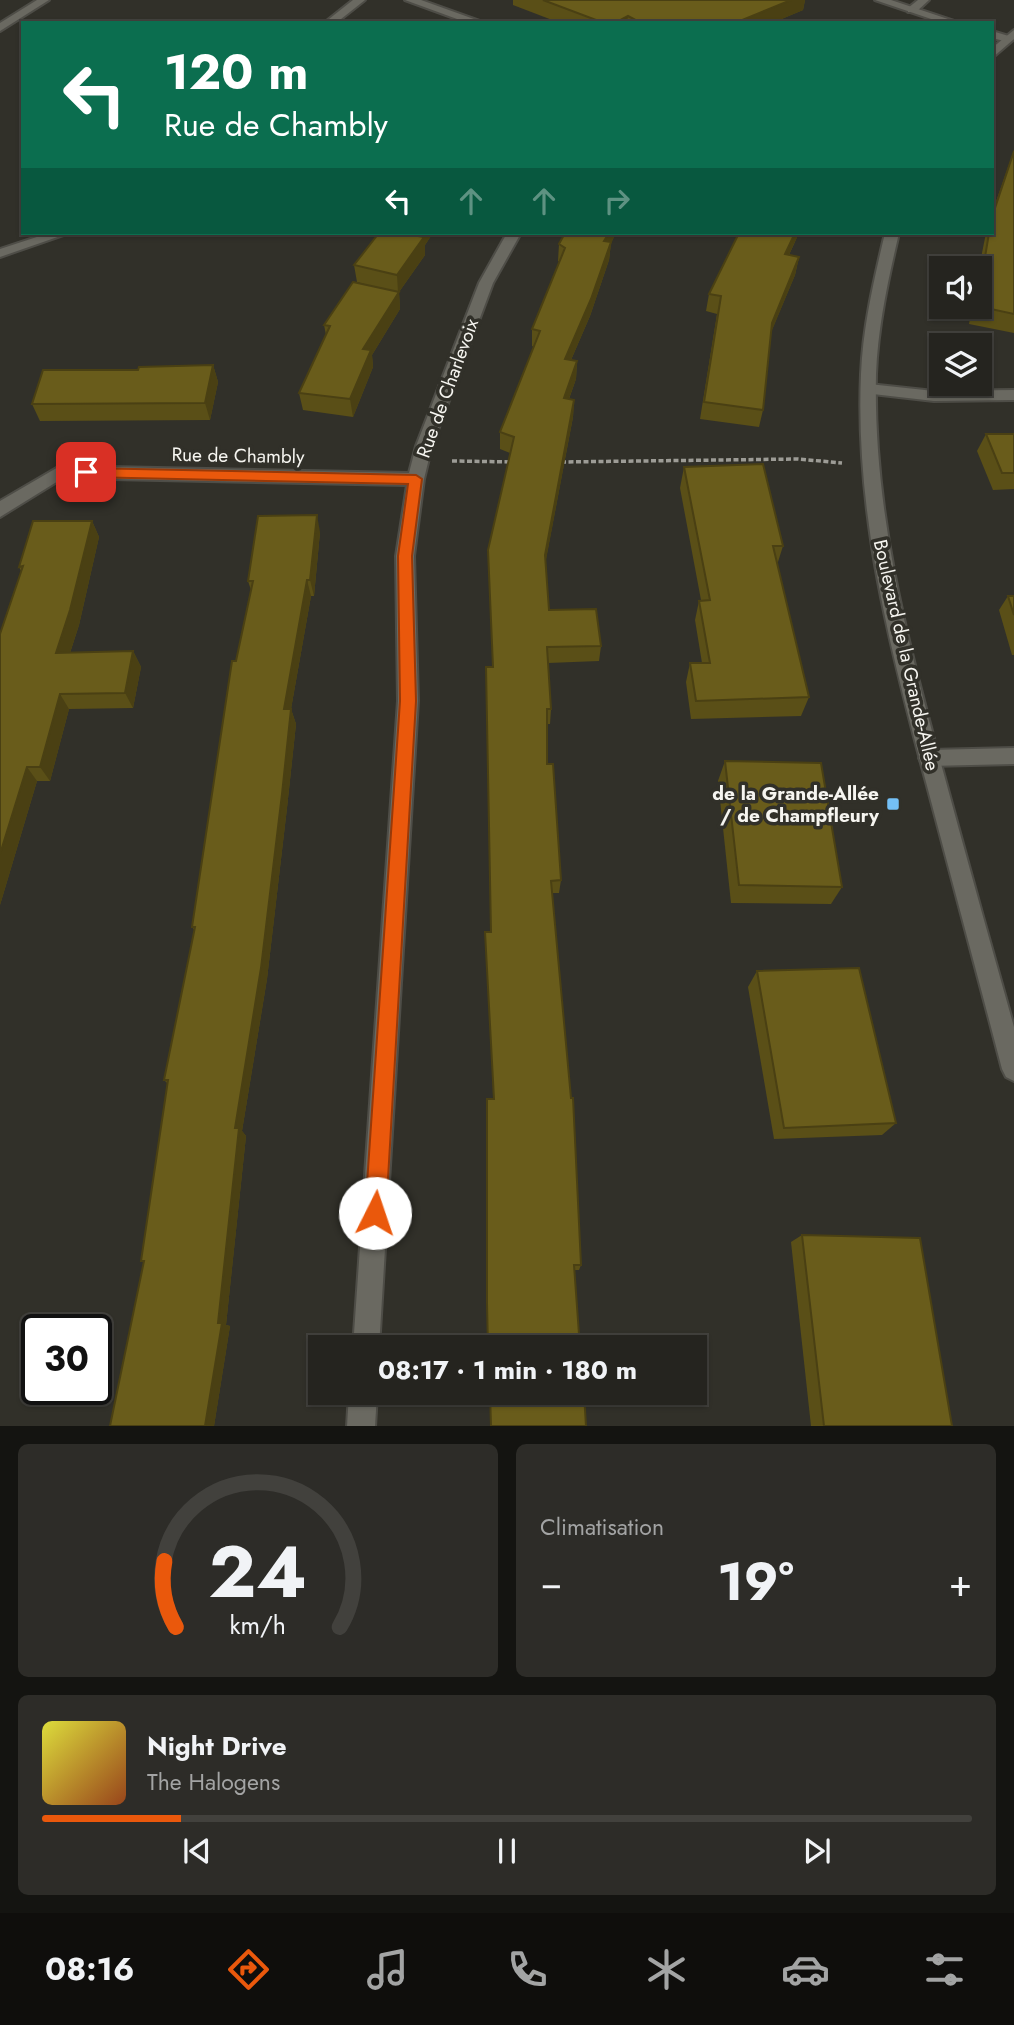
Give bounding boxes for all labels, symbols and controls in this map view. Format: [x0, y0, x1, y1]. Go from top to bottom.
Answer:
text: 120 m [164, 37, 308, 107]
icon: left [49, 49, 140, 140]
text: Rue de Chambly [164, 102, 388, 148]
icon: left [379, 182, 417, 220]
icon: ahead [452, 182, 490, 220]
icon: ahead [525, 182, 563, 220]
icon: right [598, 182, 636, 220]
map controls [929, 256, 992, 396]
button: sound [929, 256, 992, 319]
street label: Rue de Charlevoix [410, 315, 485, 462]
button: layers [929, 333, 992, 396]
street label: Rue de Chambly [171, 441, 305, 470]
pin [56, 442, 116, 502]
icon: arrive [67, 453, 105, 491]
street label: Boulevard de la Grande-Allée [867, 537, 946, 774]
place label: de la Grande-Allée / de Champfleury [712, 780, 880, 829]
marker: de la Grande-Allée / de Champfleury [885, 796, 901, 812]
position arrow [338, 1176, 412, 1250]
speed limit sign: 30 [21, 1314, 112, 1405]
text: 08:17 · 1 min · 180 m [378, 1351, 637, 1389]
text: Climatisation [540, 1510, 664, 1544]
text: 24 [209, 1519, 307, 1624]
text: 19° [717, 1544, 794, 1620]
text: − [540, 1555, 562, 1610]
text: + [949, 1555, 972, 1610]
text: km/h [230, 1606, 286, 1642]
text: Night Drive [147, 1727, 287, 1765]
text: The Halogens [147, 1765, 280, 1799]
icon: previous [178, 1832, 216, 1870]
icon: pause [488, 1832, 526, 1870]
icon: next [798, 1832, 836, 1870]
icon: directions [224, 1945, 273, 1994]
icon: music [363, 1945, 412, 1994]
icon: phone [503, 1945, 552, 1994]
icon: climate [642, 1945, 691, 1994]
icon: car [781, 1945, 830, 1994]
icon: filters [920, 1945, 969, 1994]
text: 08:16 [45, 1946, 134, 1992]

